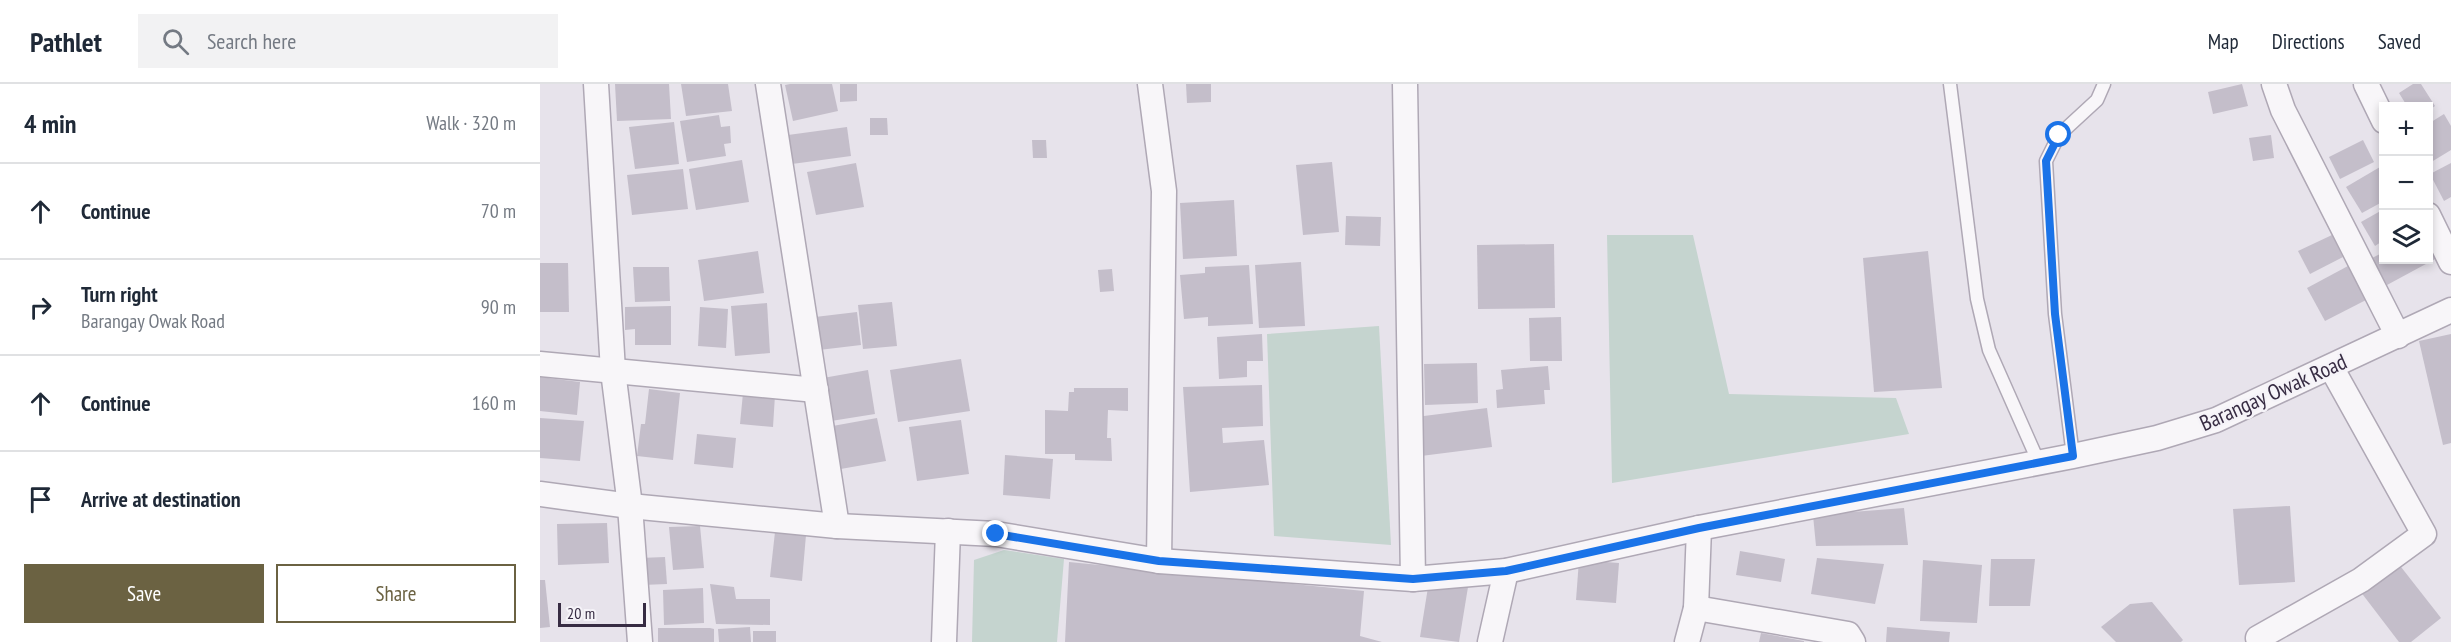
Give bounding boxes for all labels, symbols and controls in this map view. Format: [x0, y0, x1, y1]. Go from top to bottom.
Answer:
search box [138, 14, 558, 68]
text: Pathlet [30, 23, 102, 60]
icon: search [159, 25, 192, 58]
text: Search here [207, 27, 296, 55]
text: Map [2208, 28, 2239, 55]
text: Directions [2272, 28, 2345, 55]
text: Saved [2378, 28, 2421, 55]
map controls [2379, 102, 2433, 264]
button: + [2379, 102, 2433, 156]
text: 4 min [24, 107, 77, 140]
text: Walk · 320 m [426, 110, 516, 136]
route start [2045, 121, 2071, 147]
button: − [2379, 156, 2433, 210]
icon: ahead [24, 195, 57, 228]
text: Continue [81, 197, 151, 225]
text: 70 m [481, 198, 516, 224]
button: layers [2379, 210, 2433, 264]
text: Turn right [81, 280, 158, 308]
icon: right [24, 291, 57, 324]
text: 90 m [481, 294, 516, 320]
text: Barangay Owak Road [81, 308, 225, 334]
street label: Barangay Owak Road [2195, 347, 2351, 437]
icon: ahead [24, 387, 57, 420]
text: Continue [81, 389, 151, 417]
text: 160 m [472, 390, 516, 416]
icon: arrive [24, 483, 57, 516]
text: Arrive at destination [81, 485, 241, 513]
route end [982, 520, 1008, 546]
button: Save [24, 564, 264, 623]
button: Share [276, 564, 516, 623]
scale bar [558, 600, 646, 628]
text: 20 m [567, 603, 595, 623]

